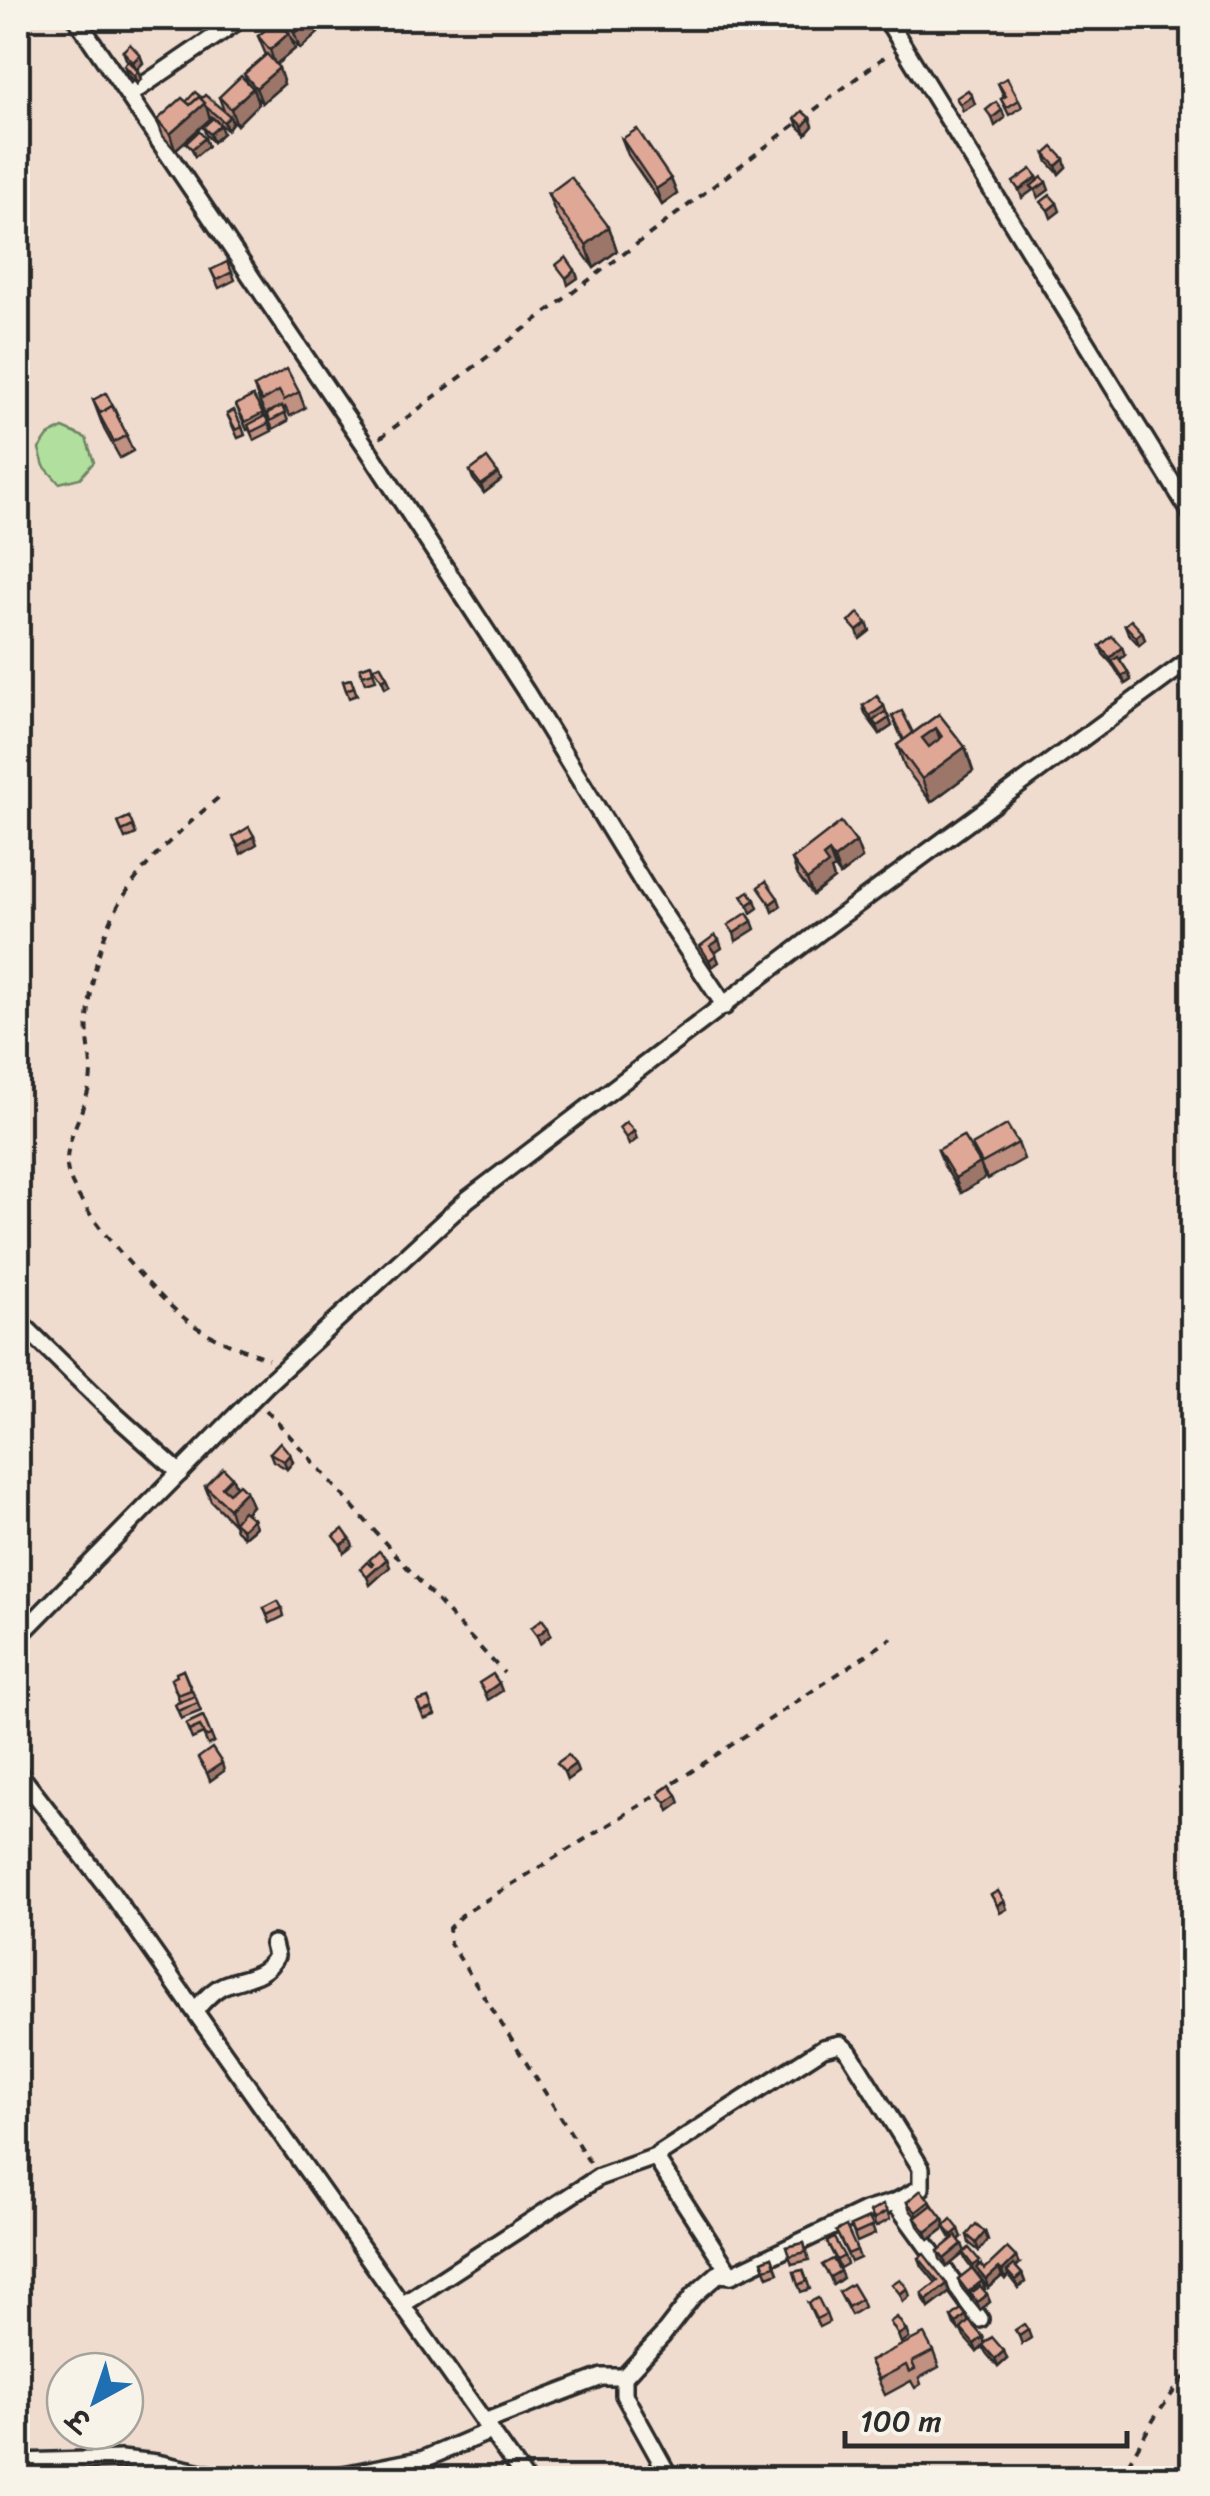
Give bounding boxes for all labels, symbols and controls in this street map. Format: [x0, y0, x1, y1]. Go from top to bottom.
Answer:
north arrow [45, 2351, 145, 2451]
scale bar [845, 2386, 1128, 2448]
text: उ [55, 2393, 104, 2446]
text: 100 m [860, 2394, 942, 2448]

